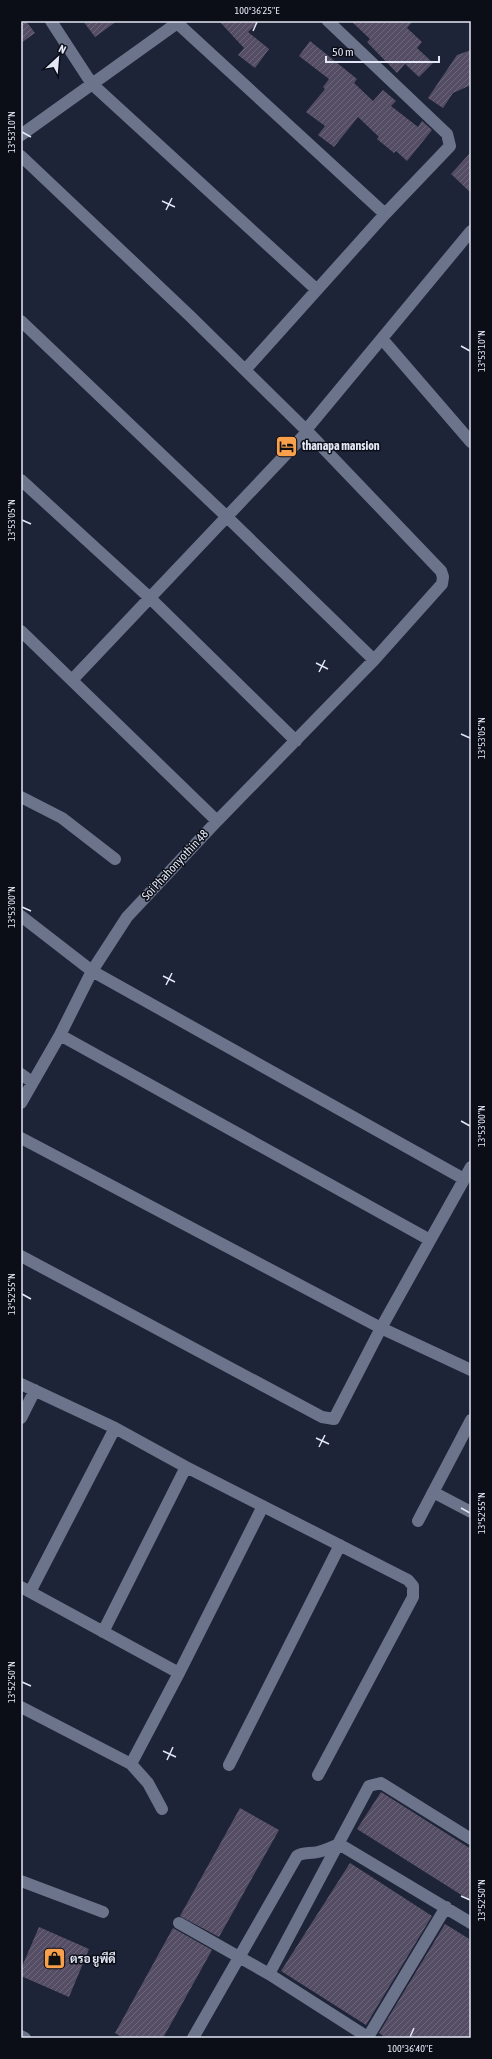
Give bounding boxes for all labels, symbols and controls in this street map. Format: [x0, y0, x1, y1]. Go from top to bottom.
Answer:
text: 100°36'25"E [235, 5, 280, 16]
north arrow [38, 38, 78, 78]
scale bar [326, 38, 439, 64]
text: N [57, 42, 68, 56]
text: 50 m [332, 45, 354, 59]
text: 13°53'10"N [6, 111, 17, 153]
text: 13°53'10"N [476, 330, 487, 372]
hotel icon: thanapa mansion [273, 433, 299, 459]
place label: thanapa mansion [301, 439, 380, 453]
text: 13°53'05"N [6, 499, 17, 541]
text: 13°53'05"N [476, 717, 487, 759]
street label: Soi Phahonyothin 48 [139, 827, 211, 903]
text: 13°53'00"N [6, 886, 17, 928]
text: 13°53'00"N [476, 1105, 487, 1147]
text: 13°52'55"N [6, 1273, 17, 1315]
text: 13°52'55"N [476, 1492, 487, 1534]
text: 13°52'50"N [6, 1661, 17, 1703]
text: 13°52'50"N [476, 1879, 487, 1921]
shop icon: ตรอ ยูพีดี [42, 1946, 68, 1972]
place label: ตรอ ยูพีดี [70, 1951, 116, 1967]
text: 100°36'40"E [388, 2043, 433, 2054]

